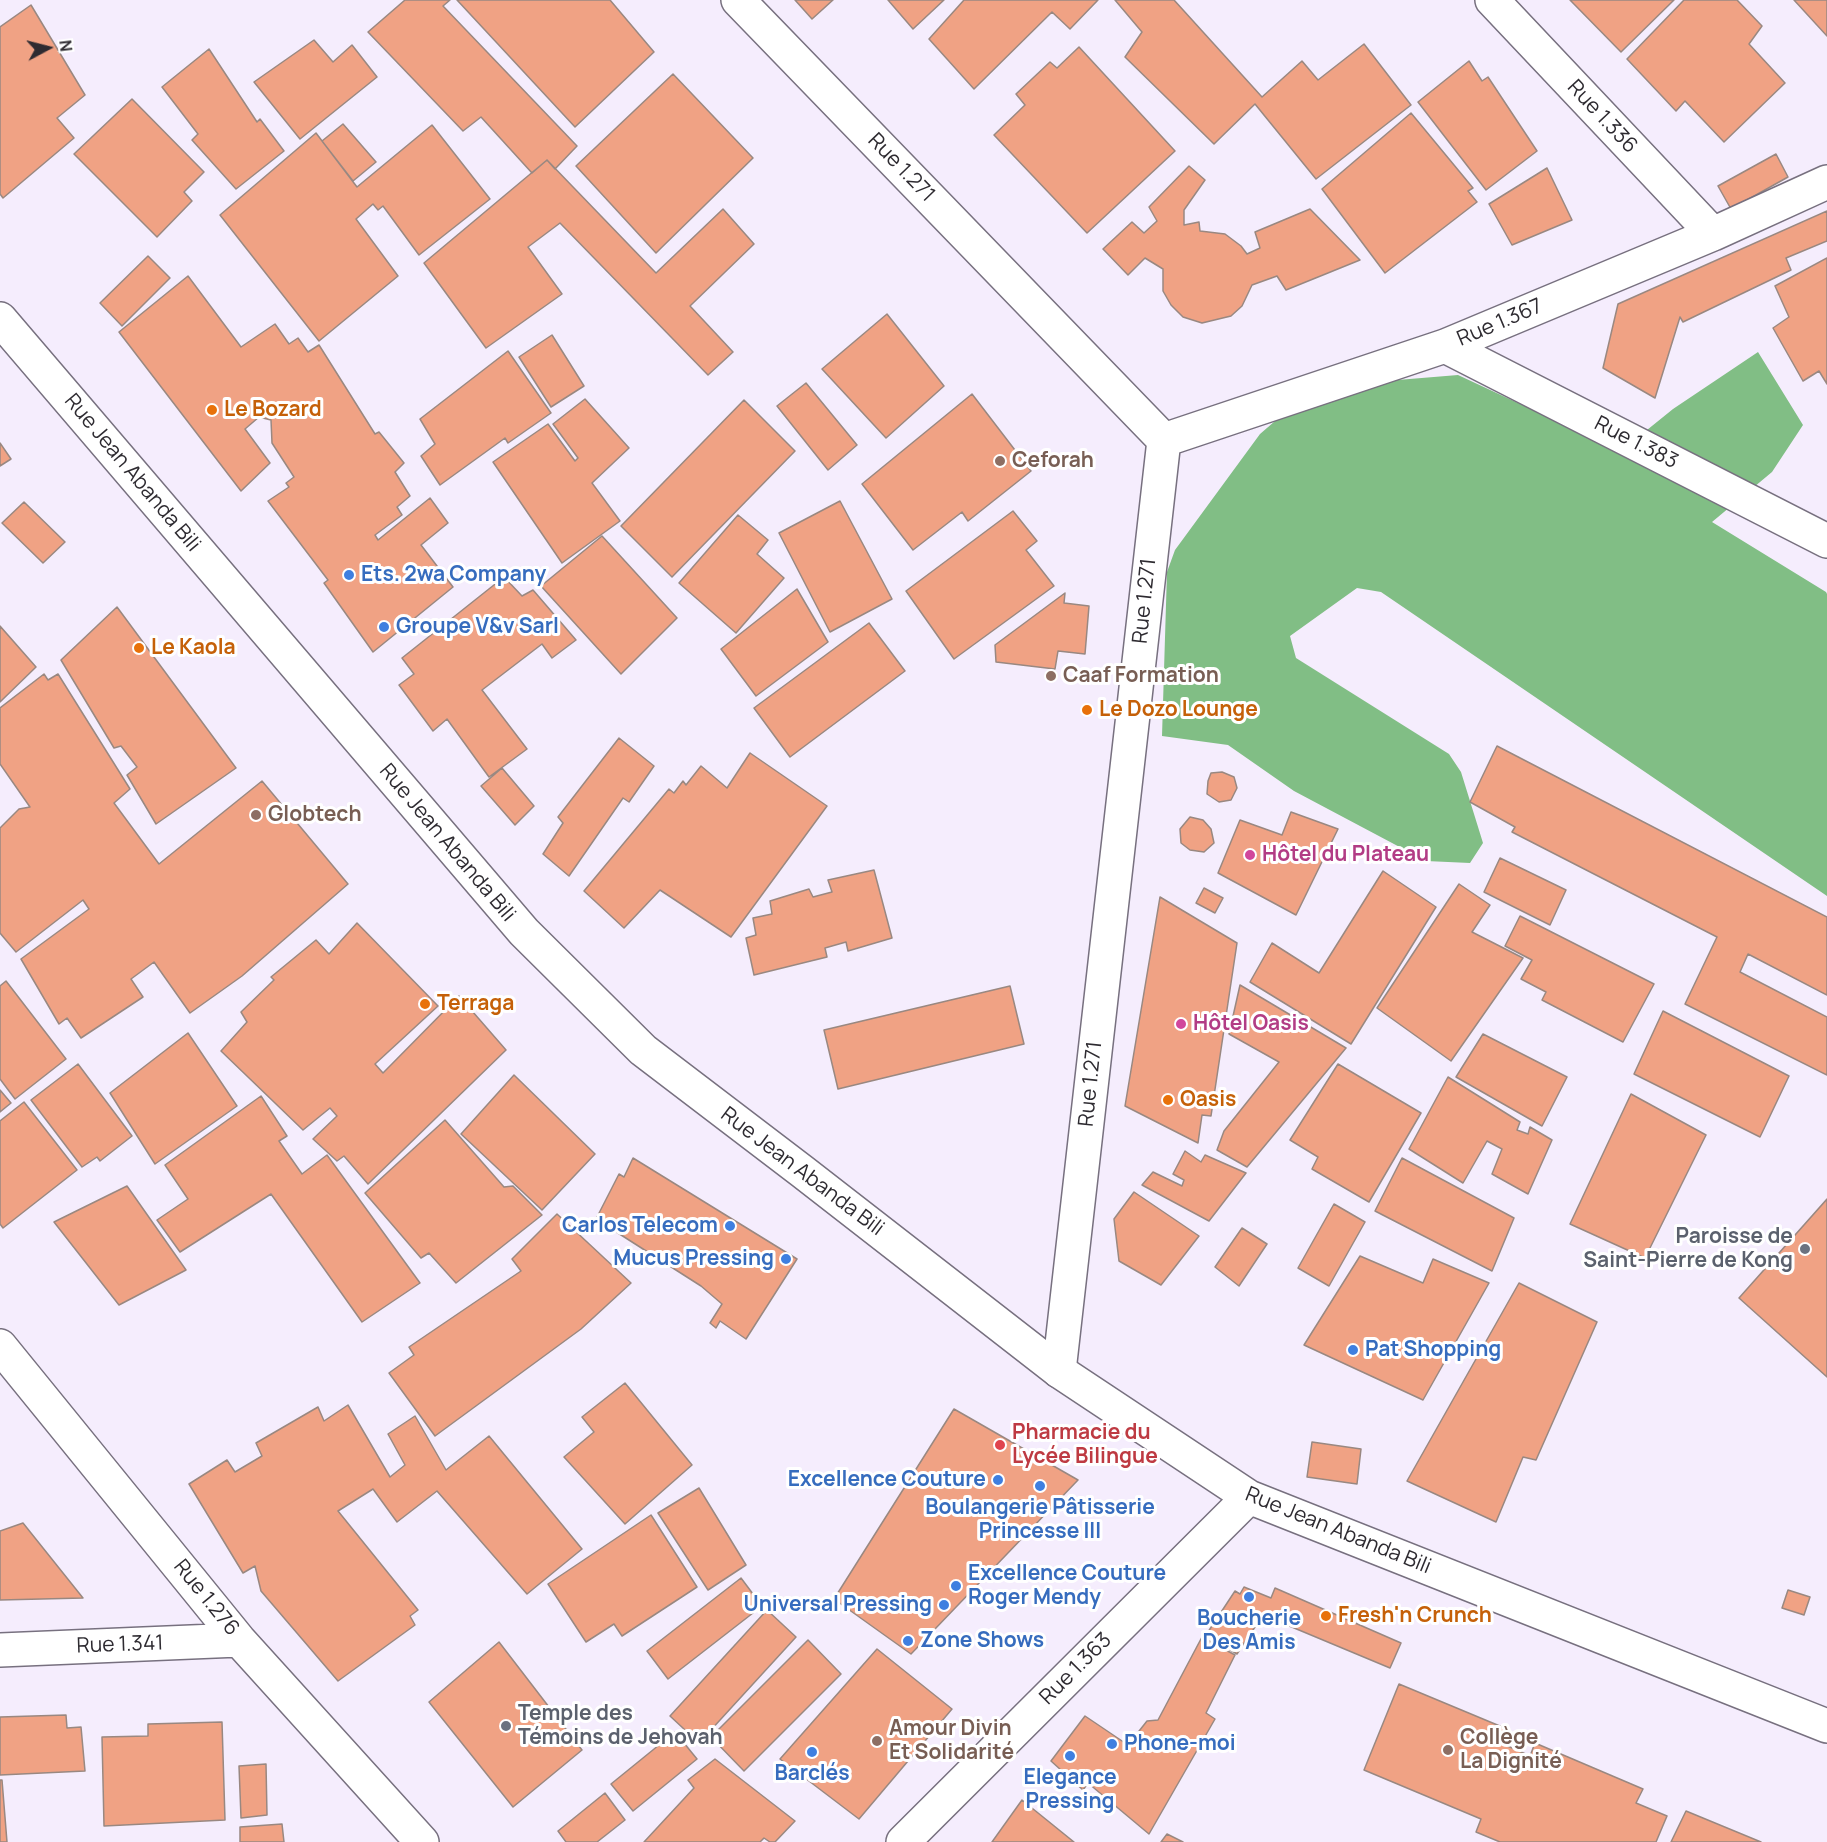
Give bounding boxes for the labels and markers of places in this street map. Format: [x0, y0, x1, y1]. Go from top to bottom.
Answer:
place label: Le Bozard [224, 397, 322, 423]
marker: Le Bozard [205, 403, 219, 417]
place label: Ceforah [1012, 448, 1094, 474]
marker: Ceforah [993, 454, 1007, 468]
place label: Ets. 2wa Company [361, 562, 546, 588]
marker: Ets. 2wa Company [342, 568, 356, 582]
place label: Groupe V&v Sarl [396, 614, 559, 640]
marker: Groupe V&v Sarl [377, 620, 391, 634]
place label: Le Kaola [151, 635, 236, 661]
marker: Le Kaola [132, 641, 146, 655]
place label: Caaf Formation [1063, 663, 1219, 689]
marker: Caaf Formation [1044, 669, 1058, 683]
place label: Le Dozo Lounge [1099, 697, 1258, 723]
marker: Le Dozo Lounge [1080, 703, 1094, 717]
place label: Globtech [268, 802, 362, 828]
marker: Globtech [249, 808, 263, 822]
place label: Hôtel du Plateau [1262, 842, 1429, 868]
marker: Hôtel du Plateau [1243, 848, 1257, 862]
place label: Terraga [437, 991, 514, 1017]
marker: Terraga [418, 997, 432, 1011]
place label: Hôtel Oasis [1193, 1011, 1309, 1037]
marker: Hôtel Oasis [1174, 1017, 1188, 1031]
place label: Oasis [1180, 1087, 1236, 1113]
marker: Oasis [1161, 1093, 1175, 1107]
place label: Carlos Telecom [562, 1213, 718, 1239]
marker: Carlos Telecom [723, 1219, 737, 1233]
place label: Paroisse de Saint-Pierre de Kong [1583, 1224, 1793, 1274]
marker: Paroisse de Saint-Pierre de Kong [1798, 1242, 1812, 1256]
place label: Mucus Pressing [613, 1246, 774, 1272]
marker: Mucus Pressing [779, 1252, 793, 1266]
place label: Pat Shopping [1365, 1337, 1501, 1363]
marker: Pat Shopping [1346, 1343, 1360, 1357]
place label: Pharmacie du Lycée Bilingue [1012, 1420, 1158, 1470]
marker: Pharmacie du Lycée Bilingue [993, 1438, 1007, 1452]
place label: Excellence Couture [788, 1467, 986, 1493]
marker: Excellence Couture [991, 1473, 1005, 1487]
marker: Boulangerie Pâtisserie Princesse III [1033, 1479, 1047, 1493]
place label: Boulangerie Pâtisserie Princesse III [925, 1495, 1155, 1545]
place label: Excellence Couture Roger Mendy [968, 1561, 1166, 1611]
marker: Excellence Couture Roger Mendy [949, 1579, 963, 1593]
marker: Boucherie Des Amis [1242, 1590, 1256, 1604]
place label: Universal Pressing [744, 1592, 932, 1618]
marker: Universal Pressing [937, 1598, 951, 1612]
place label: Fresh'n Crunch [1338, 1603, 1492, 1629]
place label: Boucherie Des Amis [1197, 1606, 1301, 1656]
marker: Fresh'n Crunch [1319, 1609, 1333, 1623]
place label: Zone Shows [920, 1628, 1044, 1654]
marker: Zone Shows [901, 1634, 915, 1648]
place label: Temple des Témoins de Jehovah [518, 1701, 723, 1751]
place label: Amour Divin Et Solidarité [889, 1716, 1014, 1766]
marker: Temple des Témoins de Jehovah [499, 1719, 513, 1733]
place label: Collège La Dignité [1460, 1725, 1562, 1775]
place label: Phone-moi [1124, 1731, 1236, 1757]
marker: Amour Divin Et Solidarité [870, 1734, 884, 1748]
marker: Phone-moi [1105, 1737, 1119, 1751]
marker: Collège La Dignité [1441, 1743, 1455, 1757]
marker: Barclés [805, 1745, 819, 1759]
marker: Elegance Pressing [1063, 1749, 1077, 1763]
place label: Barclés [774, 1761, 850, 1787]
place label: Elegance Pressing [1023, 1765, 1117, 1815]

